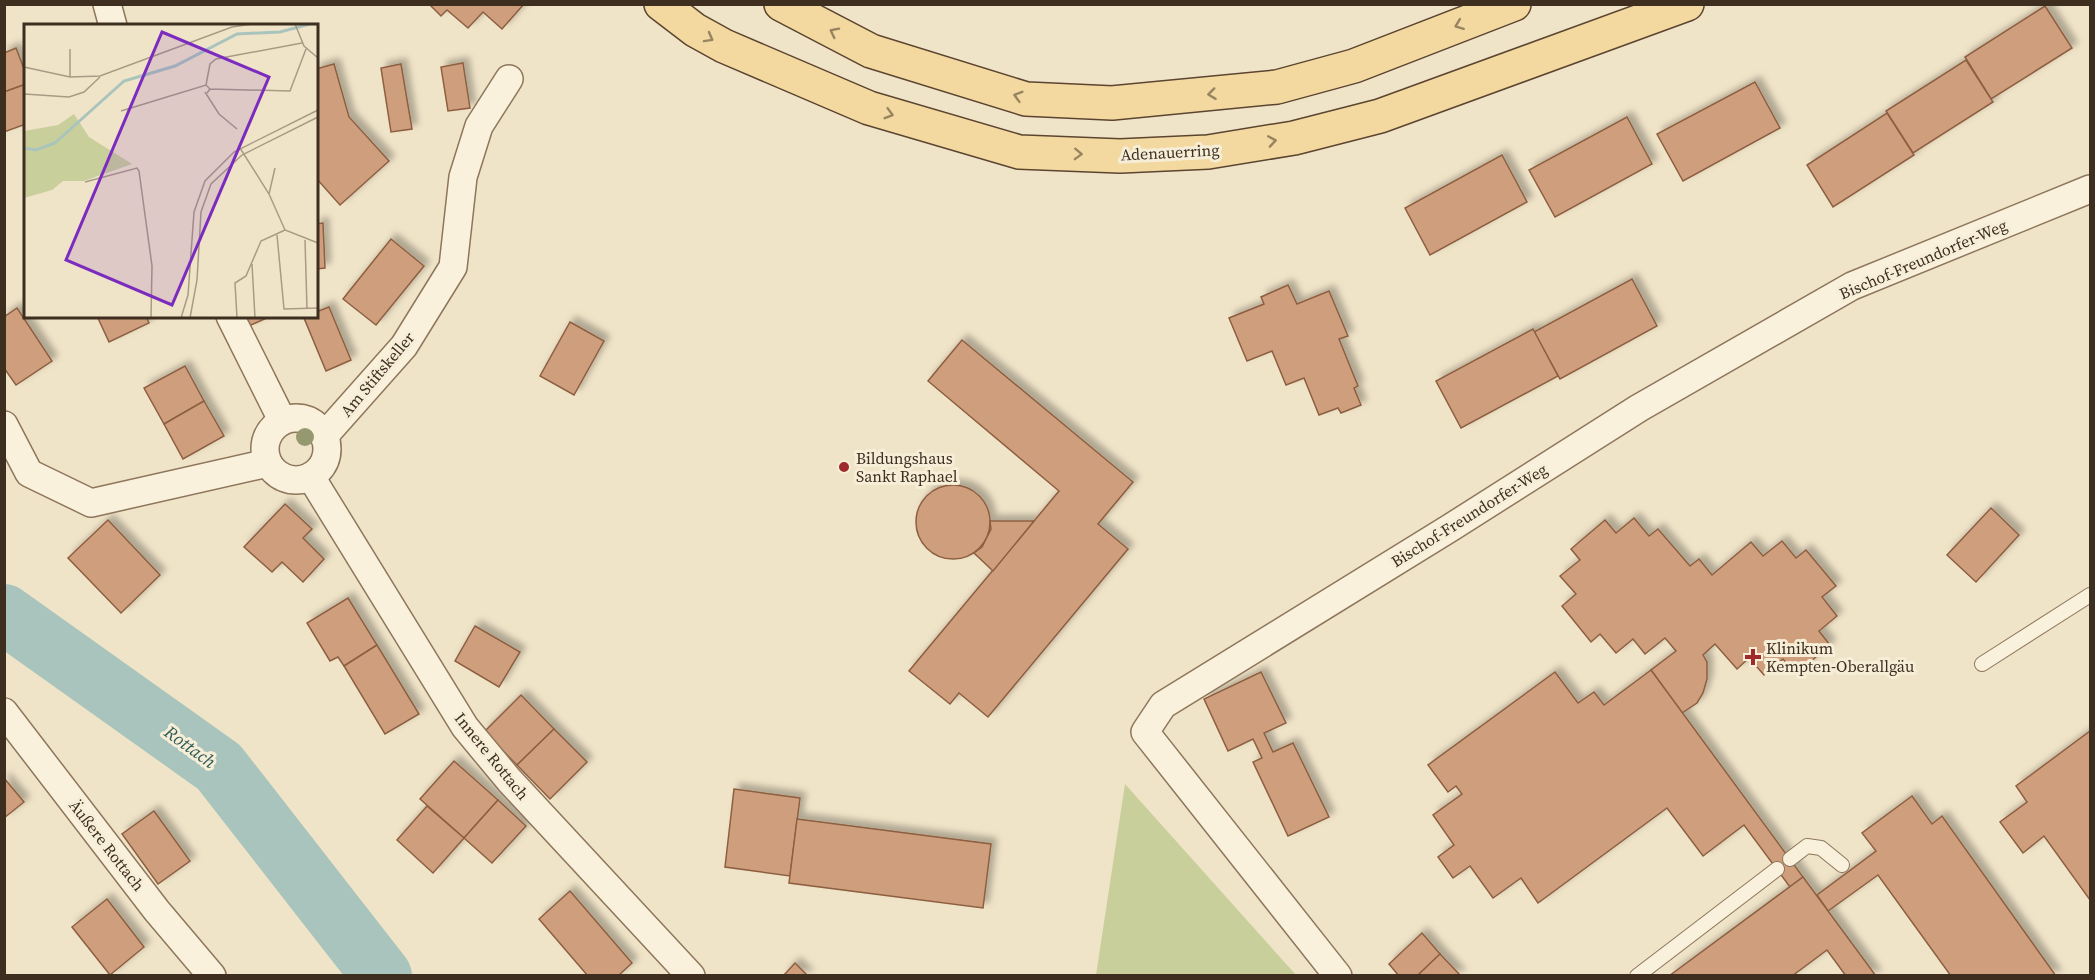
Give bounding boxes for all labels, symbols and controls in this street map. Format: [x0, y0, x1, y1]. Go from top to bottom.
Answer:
one-way arrow [1455, 18, 1465, 31]
inset map [24, 24, 318, 318]
one-way arrow [830, 28, 841, 39]
one-way arrow [703, 31, 713, 42]
one-way arrow [1207, 87, 1217, 100]
one-way arrow [1013, 91, 1023, 104]
one-way arrow [883, 107, 893, 119]
one-way arrow [1267, 136, 1277, 148]
street label: Adenauerring [1120, 138, 1220, 166]
one-way arrow [1074, 148, 1083, 160]
street label: Bischof-Freundorfer-Weg [1836, 214, 2010, 304]
street label: Am Stiftskeller [335, 327, 419, 421]
place label: Bildungshaus Sankt Raphael [856, 447, 958, 487]
street label: Bischof-Freundorfer-Weg [1387, 458, 1551, 572]
marker: Bildungshaus Sankt Raphael [837, 460, 851, 474]
place label: Klinikum Kempten-Oberallgäu [1766, 637, 1914, 677]
marker: Klinikum Kempten-Oberallgäu [1744, 648, 1762, 666]
street label: Innere Rottach [450, 708, 534, 805]
water label: Rottach [159, 719, 221, 774]
street label: Äußere Rottach [64, 795, 150, 896]

